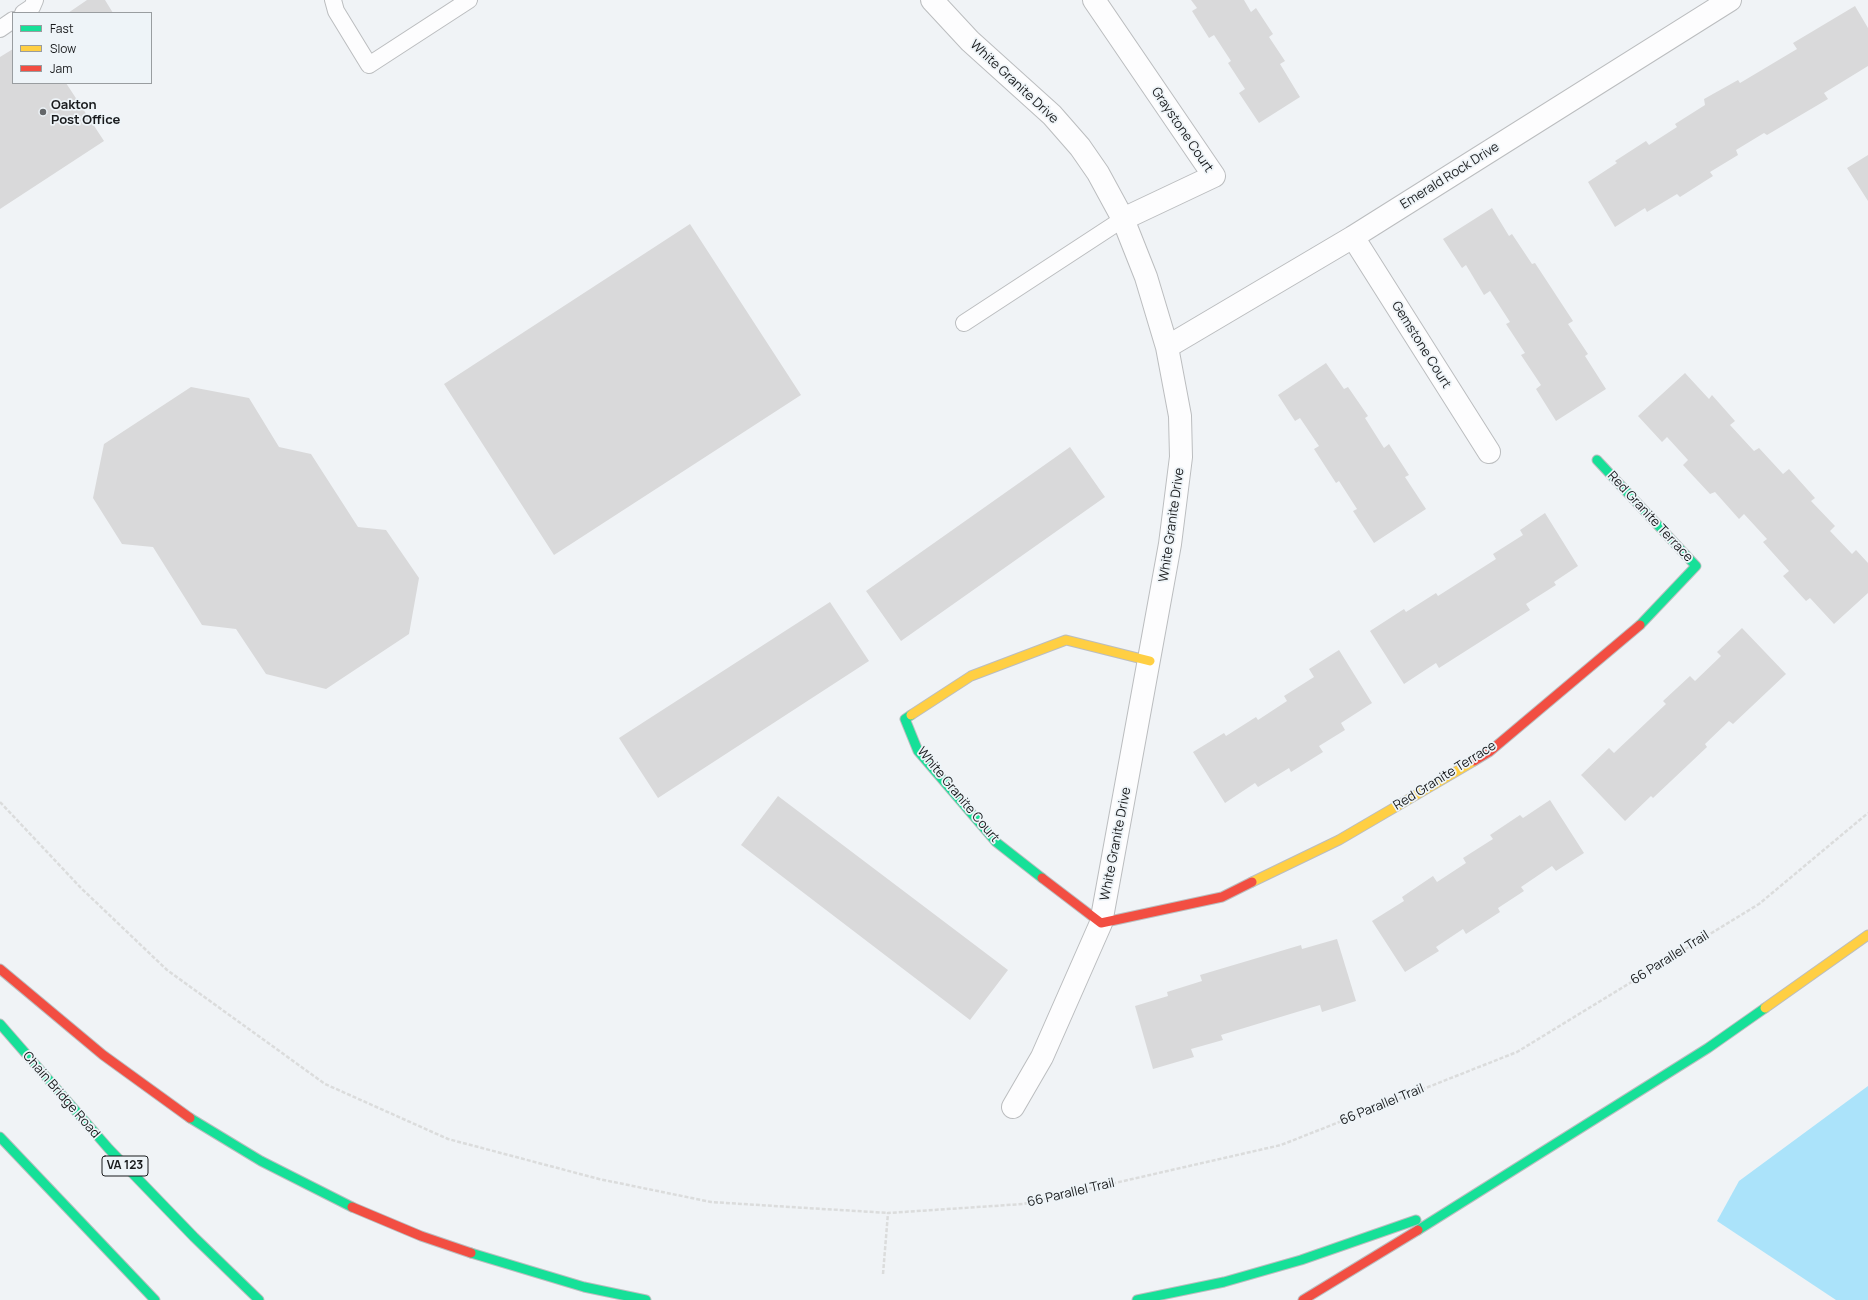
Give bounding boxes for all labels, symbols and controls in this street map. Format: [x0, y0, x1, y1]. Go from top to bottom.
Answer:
legend [12, 12, 152, 84]
text: Fast [50, 20, 74, 37]
street label: White Granite Drive [967, 37, 1061, 127]
text: Slow [50, 40, 76, 57]
text: Jam [50, 60, 72, 77]
street label: Graystone Court [1148, 85, 1216, 175]
place label: Oakton Post Office [51, 97, 120, 128]
marker: Oakton Post Office [38, 107, 48, 117]
street label: Emerald Rock Drive [1398, 139, 1502, 213]
street label: Gemstone Court [1388, 299, 1454, 391]
street label: White Granite Drive [1156, 467, 1188, 583]
street label: Red Granite Terrace [1604, 469, 1696, 565]
street label: Red Granite Terrace [1391, 738, 1499, 814]
street label: White Granite Court [914, 744, 1002, 846]
street label: White Granite Drive [1097, 786, 1135, 902]
street label: 66 Parallel Trail [1628, 928, 1712, 988]
street label: Chain Bridge Road [19, 1048, 103, 1142]
street label: 66 Parallel Trail [1338, 1081, 1426, 1129]
road number: VA 123 [102, 1156, 148, 1176]
street label: 66 Parallel Trail [1026, 1175, 1116, 1211]

